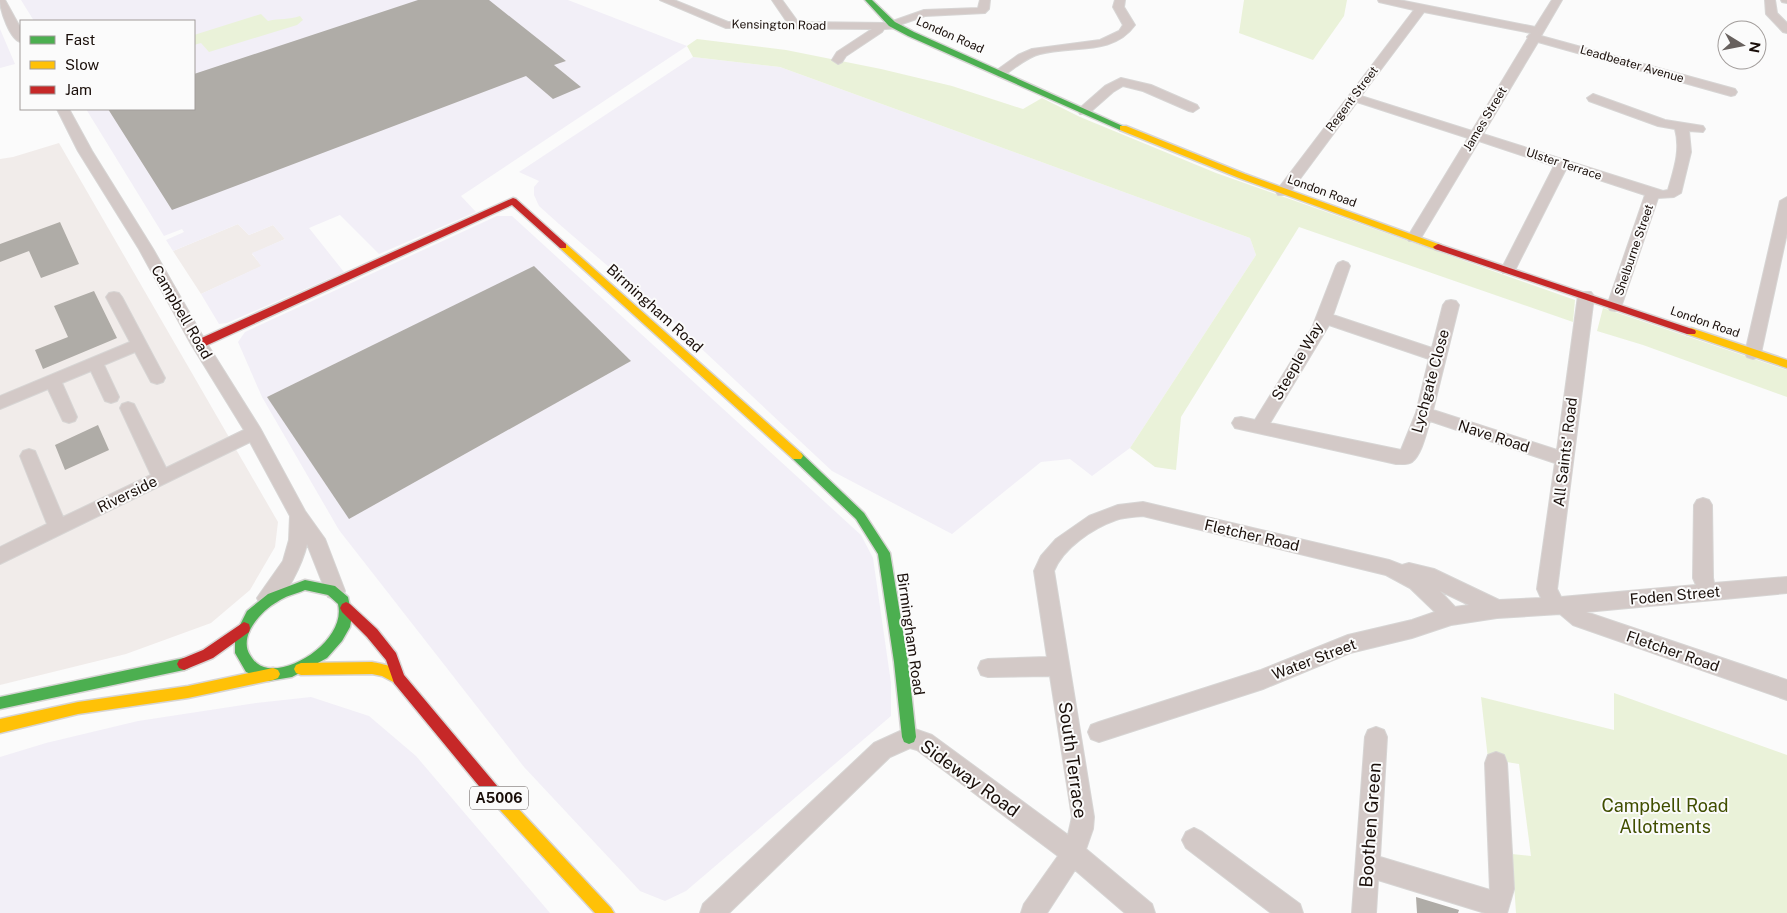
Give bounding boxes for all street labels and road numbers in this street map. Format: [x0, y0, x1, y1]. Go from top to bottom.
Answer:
street label: London Road [914, 14, 986, 56]
street label: Kensington Road [732, 17, 826, 33]
street label: Leadbeater Avenue [1578, 42, 1686, 86]
street label: Regent Street [1323, 63, 1381, 134]
street label: James Street [1460, 84, 1510, 154]
street label: Ulster Terrace [1524, 145, 1604, 183]
street label: London Road [1285, 172, 1359, 210]
street label: Shelburne Street [1612, 202, 1656, 298]
street label: Birmingham Road [603, 260, 707, 356]
street label: Campbell Road [148, 262, 216, 362]
street label: London Road [1668, 304, 1742, 340]
street label: Steeple Way [1268, 319, 1326, 403]
street label: Lychgate Close [1408, 327, 1452, 435]
street label: All Saints' Road [1550, 396, 1580, 508]
street label: Nave Road [1456, 416, 1532, 456]
street label: Riverside [94, 472, 160, 516]
street label: Fletcher Road [1203, 516, 1301, 554]
street label: Birmingham Road [894, 572, 928, 696]
street label: Foden Street [1629, 583, 1721, 607]
street label: Fletcher Road [1624, 627, 1722, 675]
street label: Water Street [1269, 635, 1359, 683]
street label: South Terrace [1054, 700, 1092, 820]
street label: Sideway Road [916, 735, 1024, 821]
street label: Boothen Green [1355, 762, 1385, 888]
road number: A5006 [470, 786, 528, 810]

